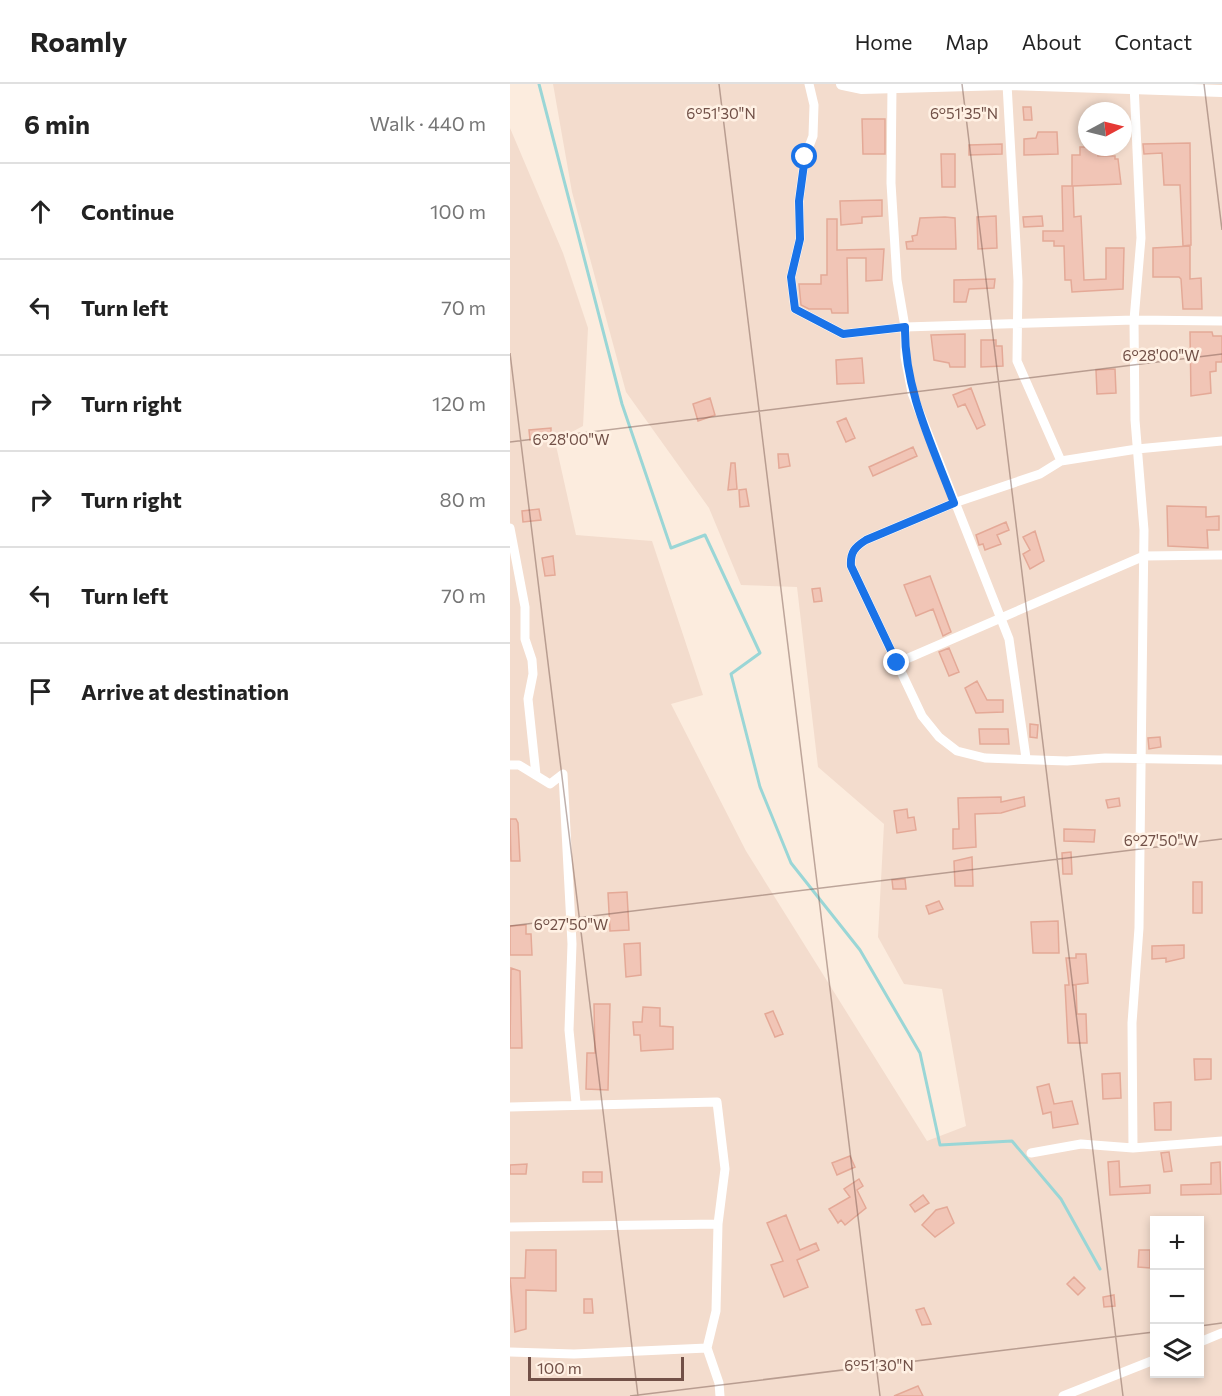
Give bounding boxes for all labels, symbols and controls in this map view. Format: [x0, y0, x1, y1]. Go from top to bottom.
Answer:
text: Roamly [30, 24, 127, 58]
text: Home [855, 29, 912, 54]
text: Map [945, 29, 989, 54]
text: About [1022, 29, 1081, 54]
text: Contact [1114, 29, 1192, 54]
north arrow [1078, 102, 1132, 156]
text: 6°51'30"N [686, 104, 756, 122]
text: 6°51'35"N [930, 104, 998, 122]
text: 6 min [24, 108, 90, 139]
text: Walk · 440 m [370, 111, 486, 135]
route start [791, 143, 817, 169]
icon: ahead [24, 195, 57, 228]
text: Continue [81, 198, 174, 225]
text: 100 m [430, 199, 486, 223]
icon: left [24, 291, 57, 324]
text: Turn left [81, 294, 168, 321]
text: 70 m [441, 295, 486, 319]
text: 6°28'00"W [1123, 346, 1200, 364]
icon: right [24, 387, 57, 420]
text: Turn right [81, 390, 182, 417]
text: 120 m [432, 391, 486, 415]
text: 6°28'00"W [533, 430, 610, 448]
icon: right [24, 483, 57, 516]
text: Turn right [81, 486, 182, 513]
text: 80 m [440, 487, 486, 511]
icon: left [24, 579, 57, 612]
text: Turn left [81, 582, 168, 609]
text: 70 m [441, 583, 486, 607]
route end [883, 649, 909, 675]
icon: arrive [24, 675, 57, 708]
text: Arrive at destination [81, 678, 289, 705]
text: 6°27'50"W [1124, 831, 1198, 849]
text: 6°27'50"W [534, 915, 608, 933]
map controls [1150, 1216, 1204, 1378]
button: + [1150, 1216, 1204, 1270]
button: − [1150, 1270, 1204, 1324]
button: layers [1150, 1324, 1204, 1378]
scale bar [528, 1354, 684, 1382]
text: 6°51'30"N [844, 1356, 914, 1374]
text: 100 m [537, 1358, 582, 1377]

